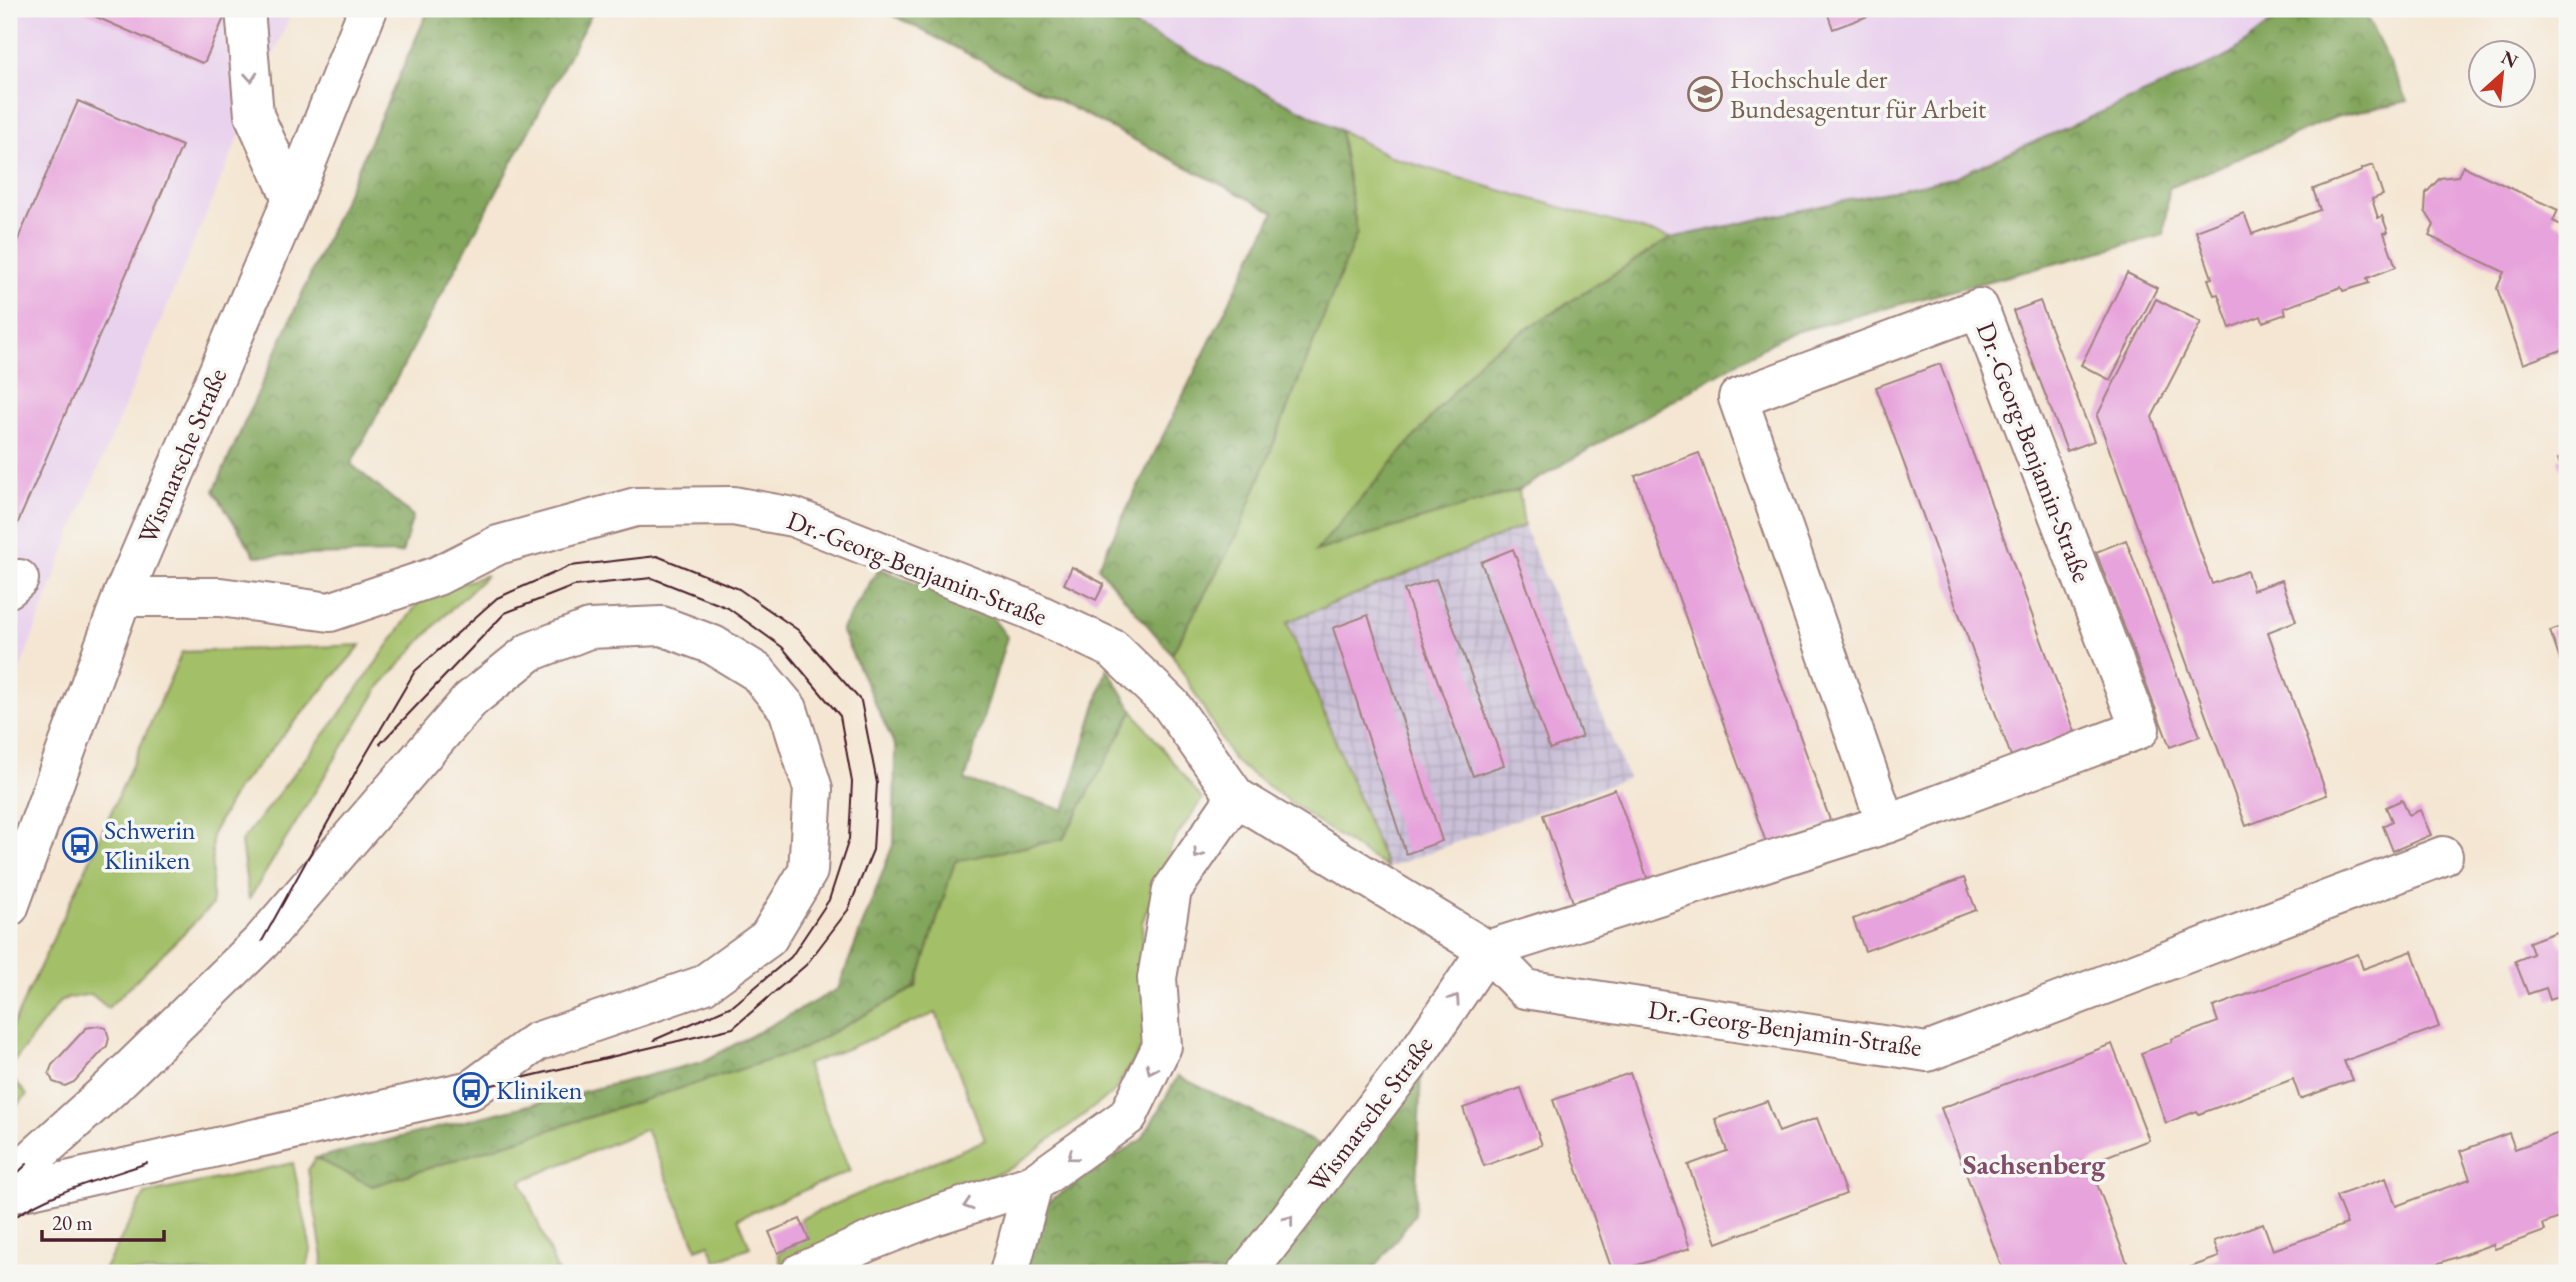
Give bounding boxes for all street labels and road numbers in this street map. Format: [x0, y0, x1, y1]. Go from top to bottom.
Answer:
street label: Dr.-Georg-Benjamin-Straße [1969, 317, 2099, 587]
street label: Wismarsche Straße [130, 363, 234, 549]
street label: Dr.-Georg-Benjamin-Straße [782, 503, 1052, 633]
street label: Dr.-Georg-Benjamin-Straße [1646, 992, 1924, 1064]
street label: Wismarsche Straße [1300, 1029, 1440, 1199]

